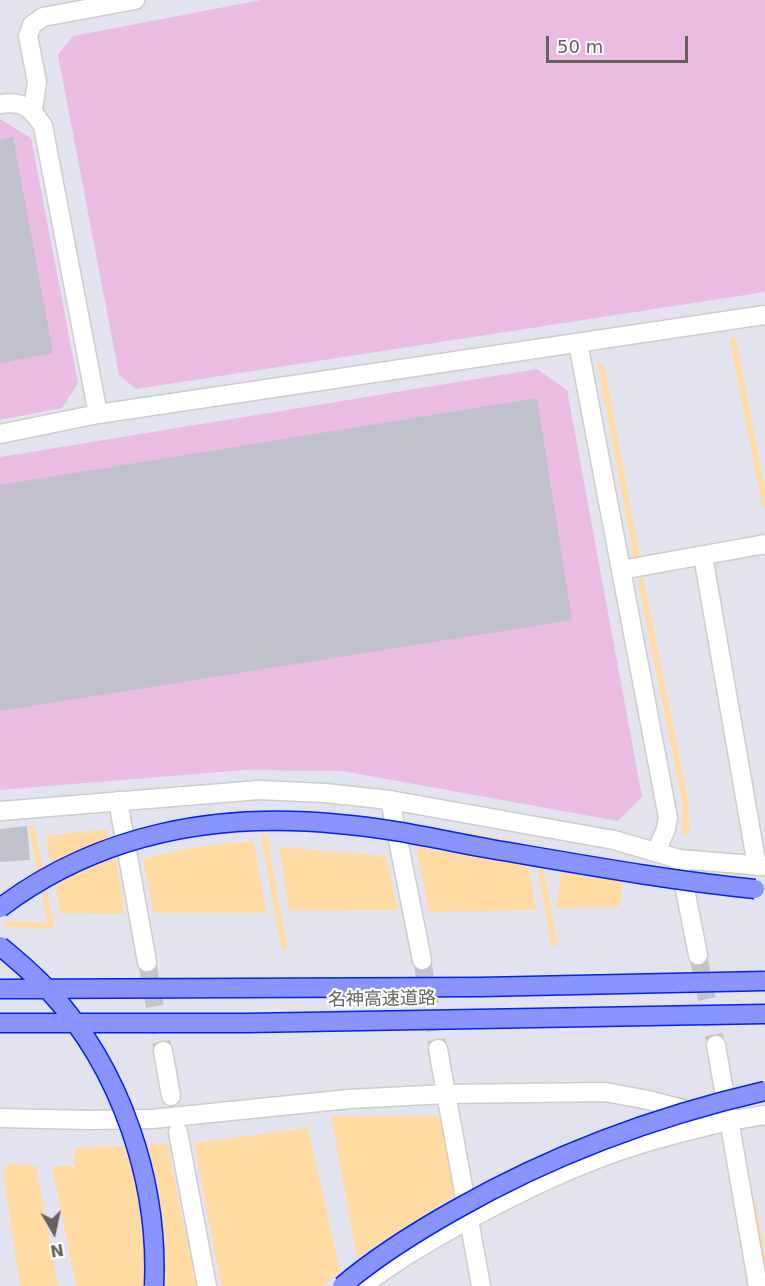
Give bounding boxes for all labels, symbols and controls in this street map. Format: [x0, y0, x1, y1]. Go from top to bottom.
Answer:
scale bar [549, 24, 692, 62]
text: 50 m [557, 36, 603, 57]
street label: 名神高速道路 [328, 988, 436, 1012]
north arrow [24, 1202, 84, 1262]
text: N [49, 1240, 65, 1261]

